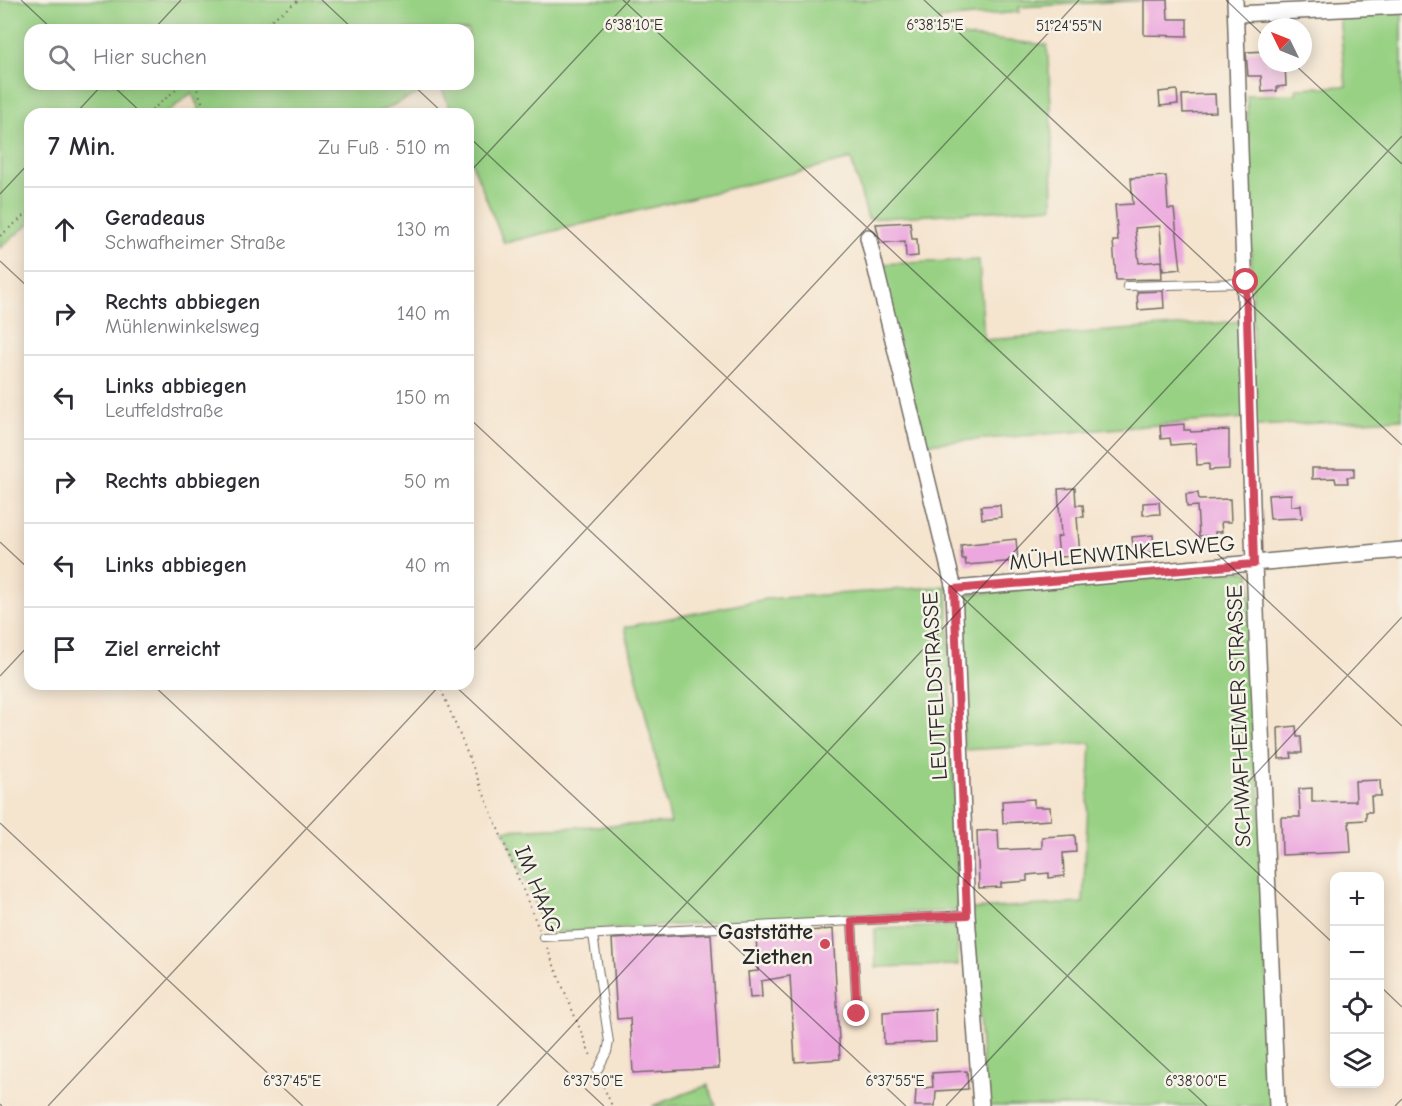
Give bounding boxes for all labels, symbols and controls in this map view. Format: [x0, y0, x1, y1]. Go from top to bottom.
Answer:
text: 6°38'10"E [605, 16, 663, 34]
text: 6°38'15"E [906, 16, 964, 34]
text: 51°24'55"N [1036, 17, 1102, 35]
north arrow [1258, 18, 1312, 72]
search box [24, 24, 474, 90]
icon: search [45, 41, 78, 74]
text: Hier suchen [93, 44, 207, 70]
text: 7 Min. [48, 132, 115, 162]
text: Zu Fuß · 510 m [318, 136, 450, 159]
text: Geradeaus [105, 205, 205, 231]
icon: ahead [48, 213, 81, 246]
text: 130 m [397, 218, 450, 241]
text: Schwafheimer Straße [105, 231, 286, 254]
route start [1232, 268, 1258, 294]
text: Rechts abbiegen [105, 289, 260, 315]
icon: right [48, 297, 81, 330]
text: 140 m [397, 302, 450, 325]
text: Mühlenwinkelsweg [105, 315, 260, 338]
text: Links abbiegen [105, 373, 247, 399]
icon: left [48, 381, 81, 414]
text: 150 m [396, 386, 450, 409]
text: Leutfeldstraße [105, 399, 223, 422]
icon: right [48, 465, 81, 498]
text: Rechts abbiegen [105, 468, 260, 494]
text: 50 m [404, 470, 450, 493]
street label: MÜHLENWINKELSWEG [1008, 530, 1236, 576]
icon: left [48, 549, 81, 582]
text: Links abbiegen [105, 552, 247, 578]
text: 40 m [405, 554, 450, 577]
street label: SCHWAFHEIMER STRASSE [1221, 585, 1257, 847]
street label: LEUTFELDSTRASSE [917, 591, 953, 781]
icon: arrive [48, 633, 81, 666]
text: Ziel erreicht [105, 636, 220, 662]
street label: IM HAAG [509, 842, 567, 937]
map controls [1330, 872, 1384, 1088]
button: + [1330, 872, 1384, 926]
place label: Gaststätte Ziethen [718, 919, 813, 970]
button: − [1330, 926, 1384, 980]
marker: Gaststätte Ziethen [818, 937, 832, 951]
button: locate [1330, 980, 1384, 1034]
route end [843, 1000, 869, 1026]
button: layers [1330, 1034, 1384, 1088]
text: 6°37'45"E [263, 1072, 321, 1090]
text: 6°37'50"E [563, 1072, 623, 1090]
text: 6°37'55"E [866, 1072, 924, 1090]
text: 6°38'00"E [1165, 1072, 1227, 1090]

